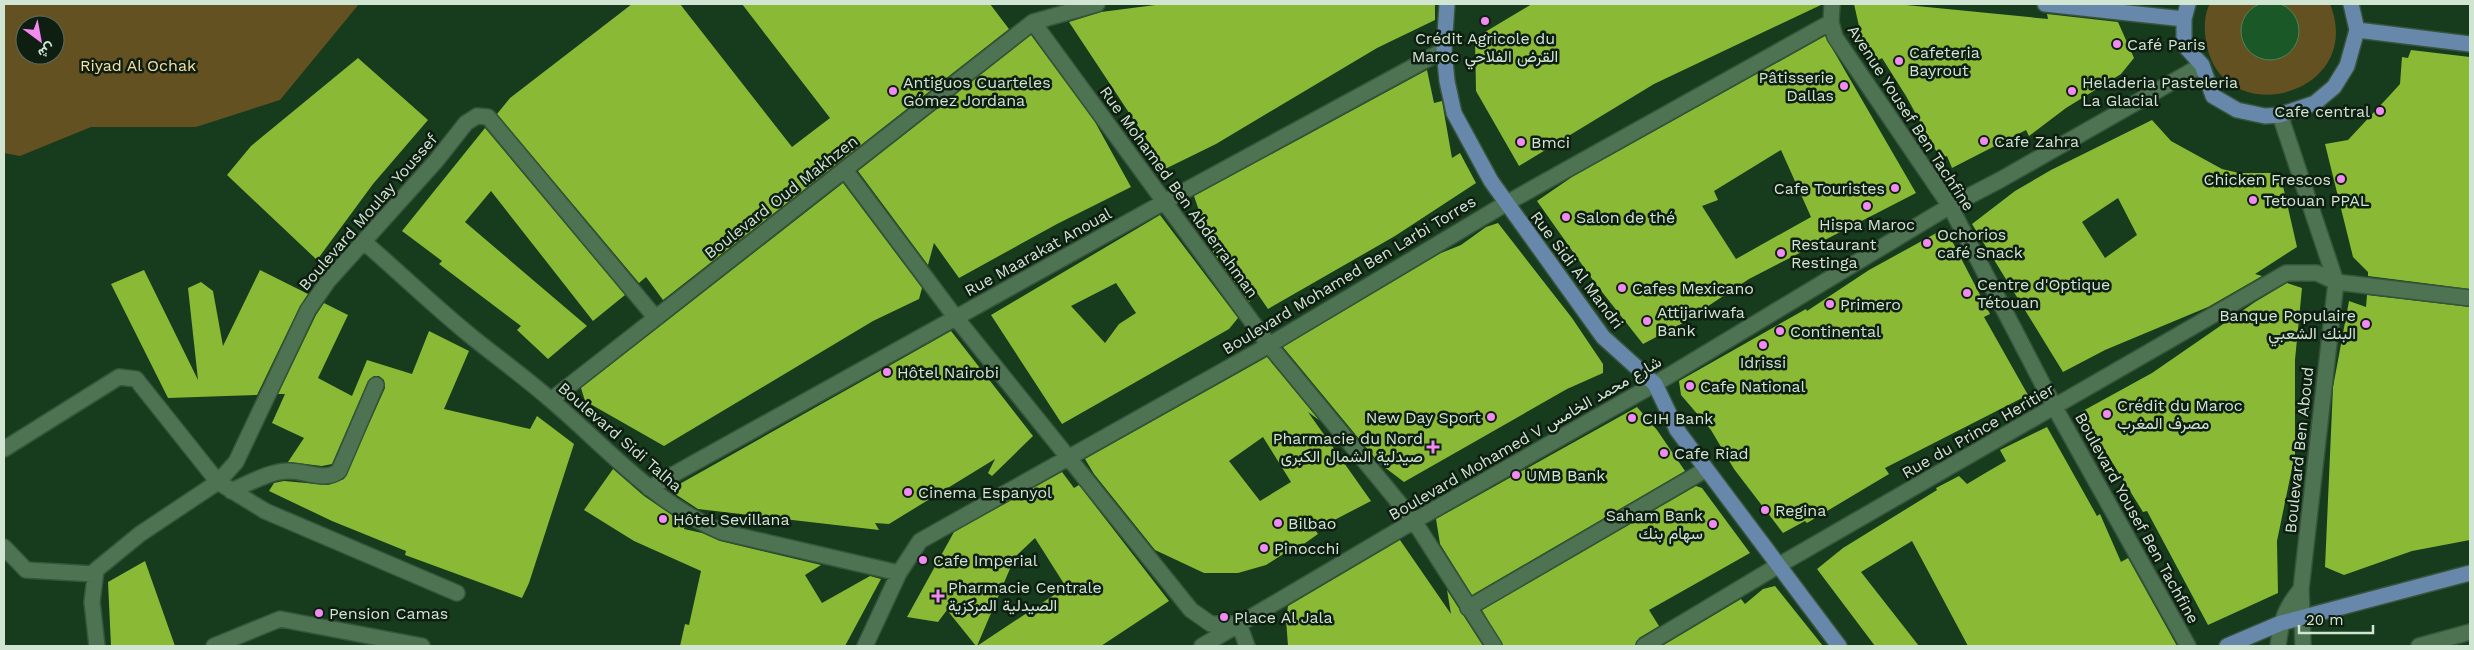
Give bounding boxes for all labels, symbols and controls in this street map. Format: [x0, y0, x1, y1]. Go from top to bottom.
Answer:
north arrow [15, 15, 65, 65]
marker: Crédit Agricole du Maroc القرض الفلاحي [1479, 15, 1491, 27]
street label: Avenue Yousef Ben Tachfine [1844, 22, 1978, 214]
place label: Crédit Agricole du Maroc القرض الفلاحي [1412, 29, 1558, 70]
place label: Café Paris [2127, 35, 2206, 54]
marker: Café Paris [2111, 38, 2123, 50]
text: ش [35, 39, 58, 62]
place label: Cafeteria Bayrout [1909, 43, 1980, 80]
marker: Cafeteria Bayrout [1893, 55, 1905, 67]
park label: Riyad Al Ochak [80, 56, 196, 75]
place label: Pâtisserie Dallas [1758, 68, 1834, 105]
place label: Antiguos Cuarteles Gómez Jordana [903, 73, 1051, 110]
place label: Heladeria Pasteleria La Glacial [2082, 73, 2238, 110]
marker: Pâtisserie Dallas [1838, 80, 1850, 92]
street label: Rue Mohamed Ben Abderrahman [1096, 82, 1262, 302]
marker: Antiguos Cuarteles Gómez Jordana [887, 85, 899, 97]
marker: Heladeria Pasteleria La Glacial [2066, 85, 2078, 97]
place label: Cafe central [2274, 102, 2370, 121]
marker: Cafe central [2374, 105, 2386, 117]
street label: Boulevard Moulay Youssef [295, 129, 442, 294]
street label: Boulevard Oud Makhzen [701, 131, 861, 263]
place label: Cafe Zahra [1994, 132, 2079, 151]
place label: Bmci [1531, 133, 1570, 152]
marker: Cafe Zahra [1978, 135, 1990, 147]
marker: Bmci [1515, 136, 1527, 148]
place label: Chicken Frescos [2203, 170, 2331, 189]
marker: Chicken Frescos [2335, 173, 2347, 185]
place label: Cafe Touristes [1774, 179, 1885, 198]
marker: Cafe Touristes [1889, 182, 1901, 194]
place label: Tetouan PPAL [2263, 191, 2370, 210]
street label: Boulevard Mohamed Ben Larbi Torres [1219, 192, 1479, 358]
marker: Tetouan PPAL [2247, 194, 2259, 206]
marker: Hispa Maroc [1861, 200, 1873, 212]
street label: Rue Maarakat Anoual [961, 204, 1115, 300]
street label: Rue Sidi Al Mandri [1527, 207, 1627, 333]
place label: Salon de thé [1576, 208, 1675, 227]
marker: Salon de thé [1560, 211, 1572, 223]
place label: Hispa Maroc [1819, 215, 1915, 234]
place label: Ochorios café Snack [1937, 225, 2023, 262]
place label: Restaurant Restinga [1791, 235, 1877, 272]
marker: Ochorios café Snack [1921, 237, 1933, 249]
marker: Restaurant Restinga [1775, 247, 1787, 259]
place label: Centre d'Optique Tétouan [1977, 275, 2110, 312]
place label: Cafes Mexicano [1632, 279, 1754, 298]
marker: Cafes Mexicano [1616, 282, 1628, 294]
marker: Centre d'Optique Tétouan [1961, 287, 1973, 299]
place label: Primero [1840, 295, 1901, 314]
marker: Primero [1824, 298, 1836, 310]
place label: Attijariwafa Bank [1657, 303, 1745, 340]
place label: Banque Populaire البنك الشعبي [2219, 306, 2356, 347]
marker: Attijariwafa Bank [1641, 315, 1653, 327]
marker: Banque Populaire البنك الشعبي [2360, 318, 2372, 330]
place label: Continental [1790, 322, 1881, 341]
marker: Continental [1774, 325, 1786, 337]
marker: Idrissi [1757, 339, 1769, 351]
street label: Boulevard Mohamed V شارع محمد الخامس [1385, 352, 1666, 526]
place label: Idrissi [1740, 353, 1786, 372]
place label: Hôtel Nairobi [897, 363, 999, 382]
marker: Hôtel Nairobi [881, 366, 893, 378]
street label: Boulevard Ben Aboud [2281, 366, 2317, 534]
place label: Cafe National [1700, 377, 1806, 396]
street label: Boulevard Sidi Talha [554, 378, 686, 496]
street label: Rue du Prince Heritier [1898, 379, 2058, 482]
marker: Cafe National [1684, 380, 1696, 392]
place label: Crédit du Maroc مصرف المغرب [2117, 396, 2243, 434]
place label: New Day Sport [1366, 408, 1481, 427]
marker: Crédit du Maroc مصرف المغرب [2101, 408, 2113, 420]
place label: CIH Bank [1642, 409, 1713, 428]
street label: Boulevard Yousef Ben Tachfine [2071, 409, 2203, 627]
marker: New Day Sport [1485, 411, 1497, 423]
marker: CIH Bank [1626, 412, 1638, 424]
place label: Pharmacie du Nord صيدلية الشمال الكبرى [1273, 429, 1423, 467]
marker: Pharmacie du Nord صيدلية الشمال الكبرى [1427, 441, 1439, 453]
place label: Cafe Riad [1674, 444, 1749, 463]
marker: Cafe Riad [1658, 447, 1670, 459]
place label: UMB Bank [1526, 466, 1605, 485]
marker: UMB Bank [1510, 469, 1522, 481]
place label: Cinema Espanyol [918, 483, 1052, 502]
marker: Cinema Espanyol [902, 486, 914, 498]
place label: Regina [1775, 501, 1826, 520]
marker: Regina [1759, 504, 1771, 516]
place label: Saham Bank سهام بنك [1606, 506, 1703, 544]
place label: Hôtel Sevillana [673, 510, 789, 529]
marker: Hôtel Sevillana [657, 513, 669, 525]
place label: Bilbao [1288, 514, 1336, 533]
marker: Bilbao [1272, 517, 1284, 529]
marker: Saham Bank سهام بنك [1707, 518, 1719, 530]
place label: Pinocchi [1274, 539, 1340, 558]
marker: Pinocchi [1258, 542, 1270, 554]
place label: Cafe Imperial [933, 551, 1038, 570]
marker: Cafe Imperial [917, 554, 929, 566]
place label: Pharmacie Centrale الصيدلية المركزية [948, 578, 1102, 616]
marker: Pharmacie Centrale الصيدلية المركزية [932, 590, 944, 602]
scale bar [2299, 602, 2373, 634]
place label: Pension Camas [329, 604, 448, 623]
marker: Pension Camas [313, 607, 325, 619]
place label: Place Al Jala [1234, 608, 1332, 627]
marker: Place Al Jala [1218, 611, 1230, 623]
text: 20 m [2306, 611, 2344, 629]

